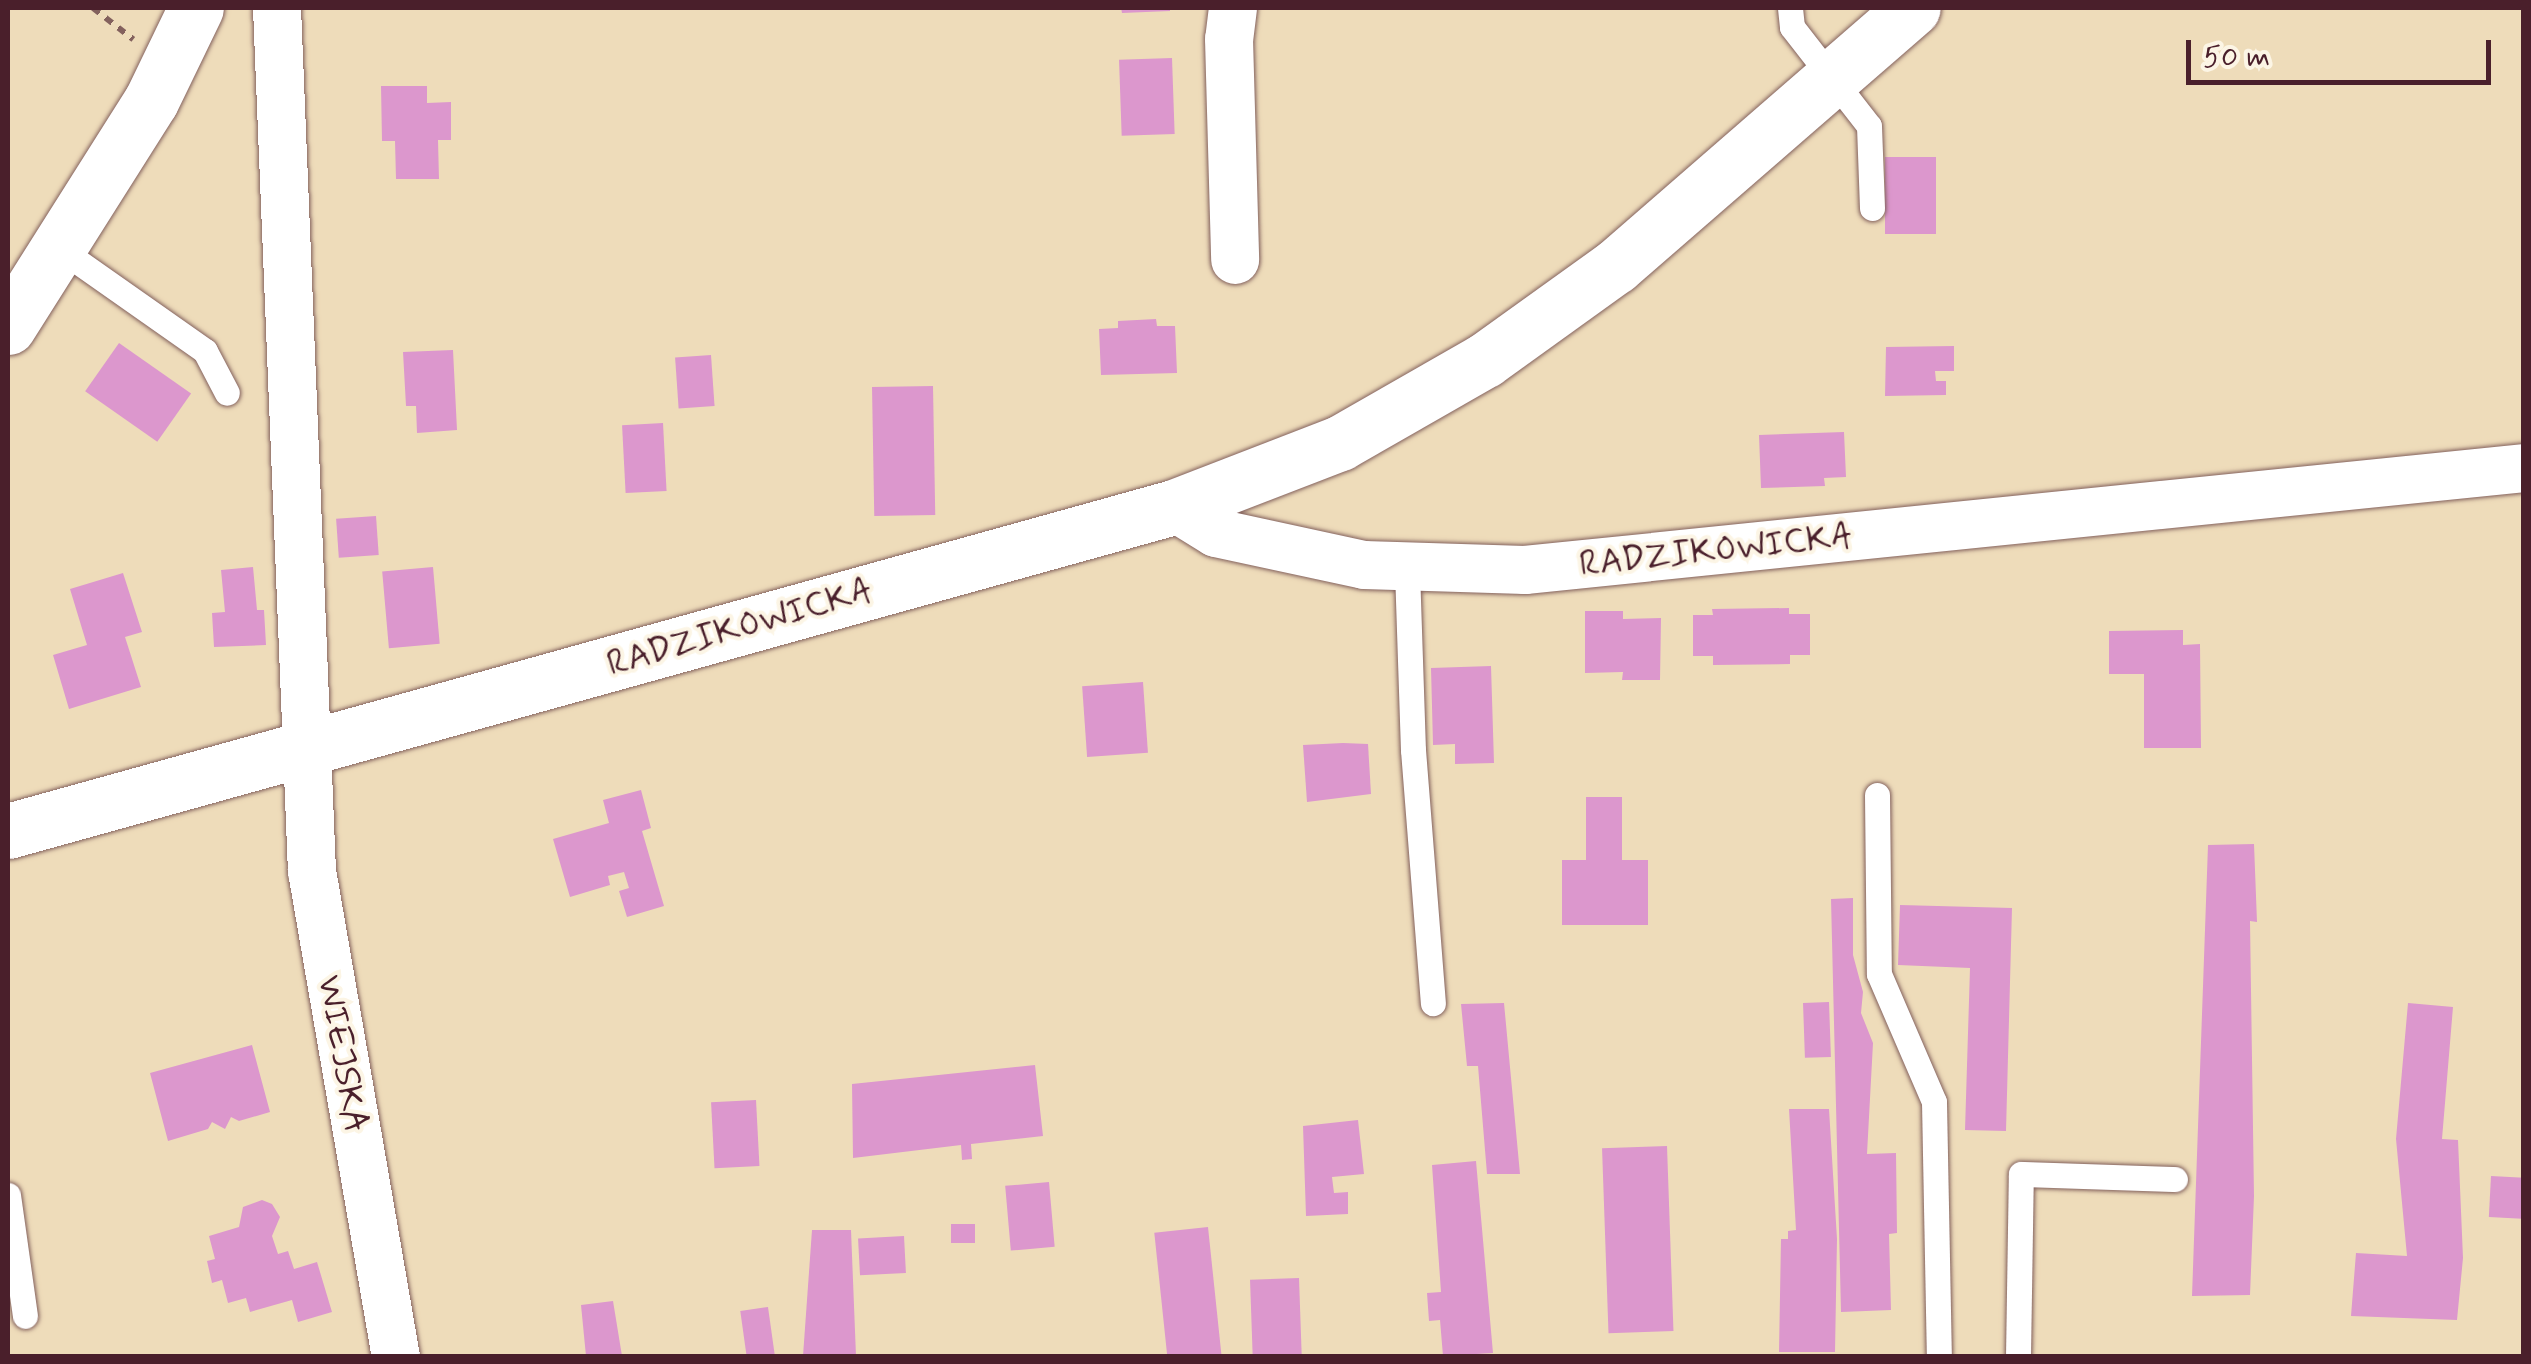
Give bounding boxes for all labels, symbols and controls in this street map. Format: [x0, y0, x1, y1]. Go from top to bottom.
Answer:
scale bar [2191, 20, 2496, 82]
text: 50 m [2203, 38, 2270, 77]
street label: RADZIKOWICKA [1577, 516, 1855, 586]
street label: RADZIKOWICKA [602, 570, 878, 686]
street label: WIEJSKA [307, 972, 377, 1136]

